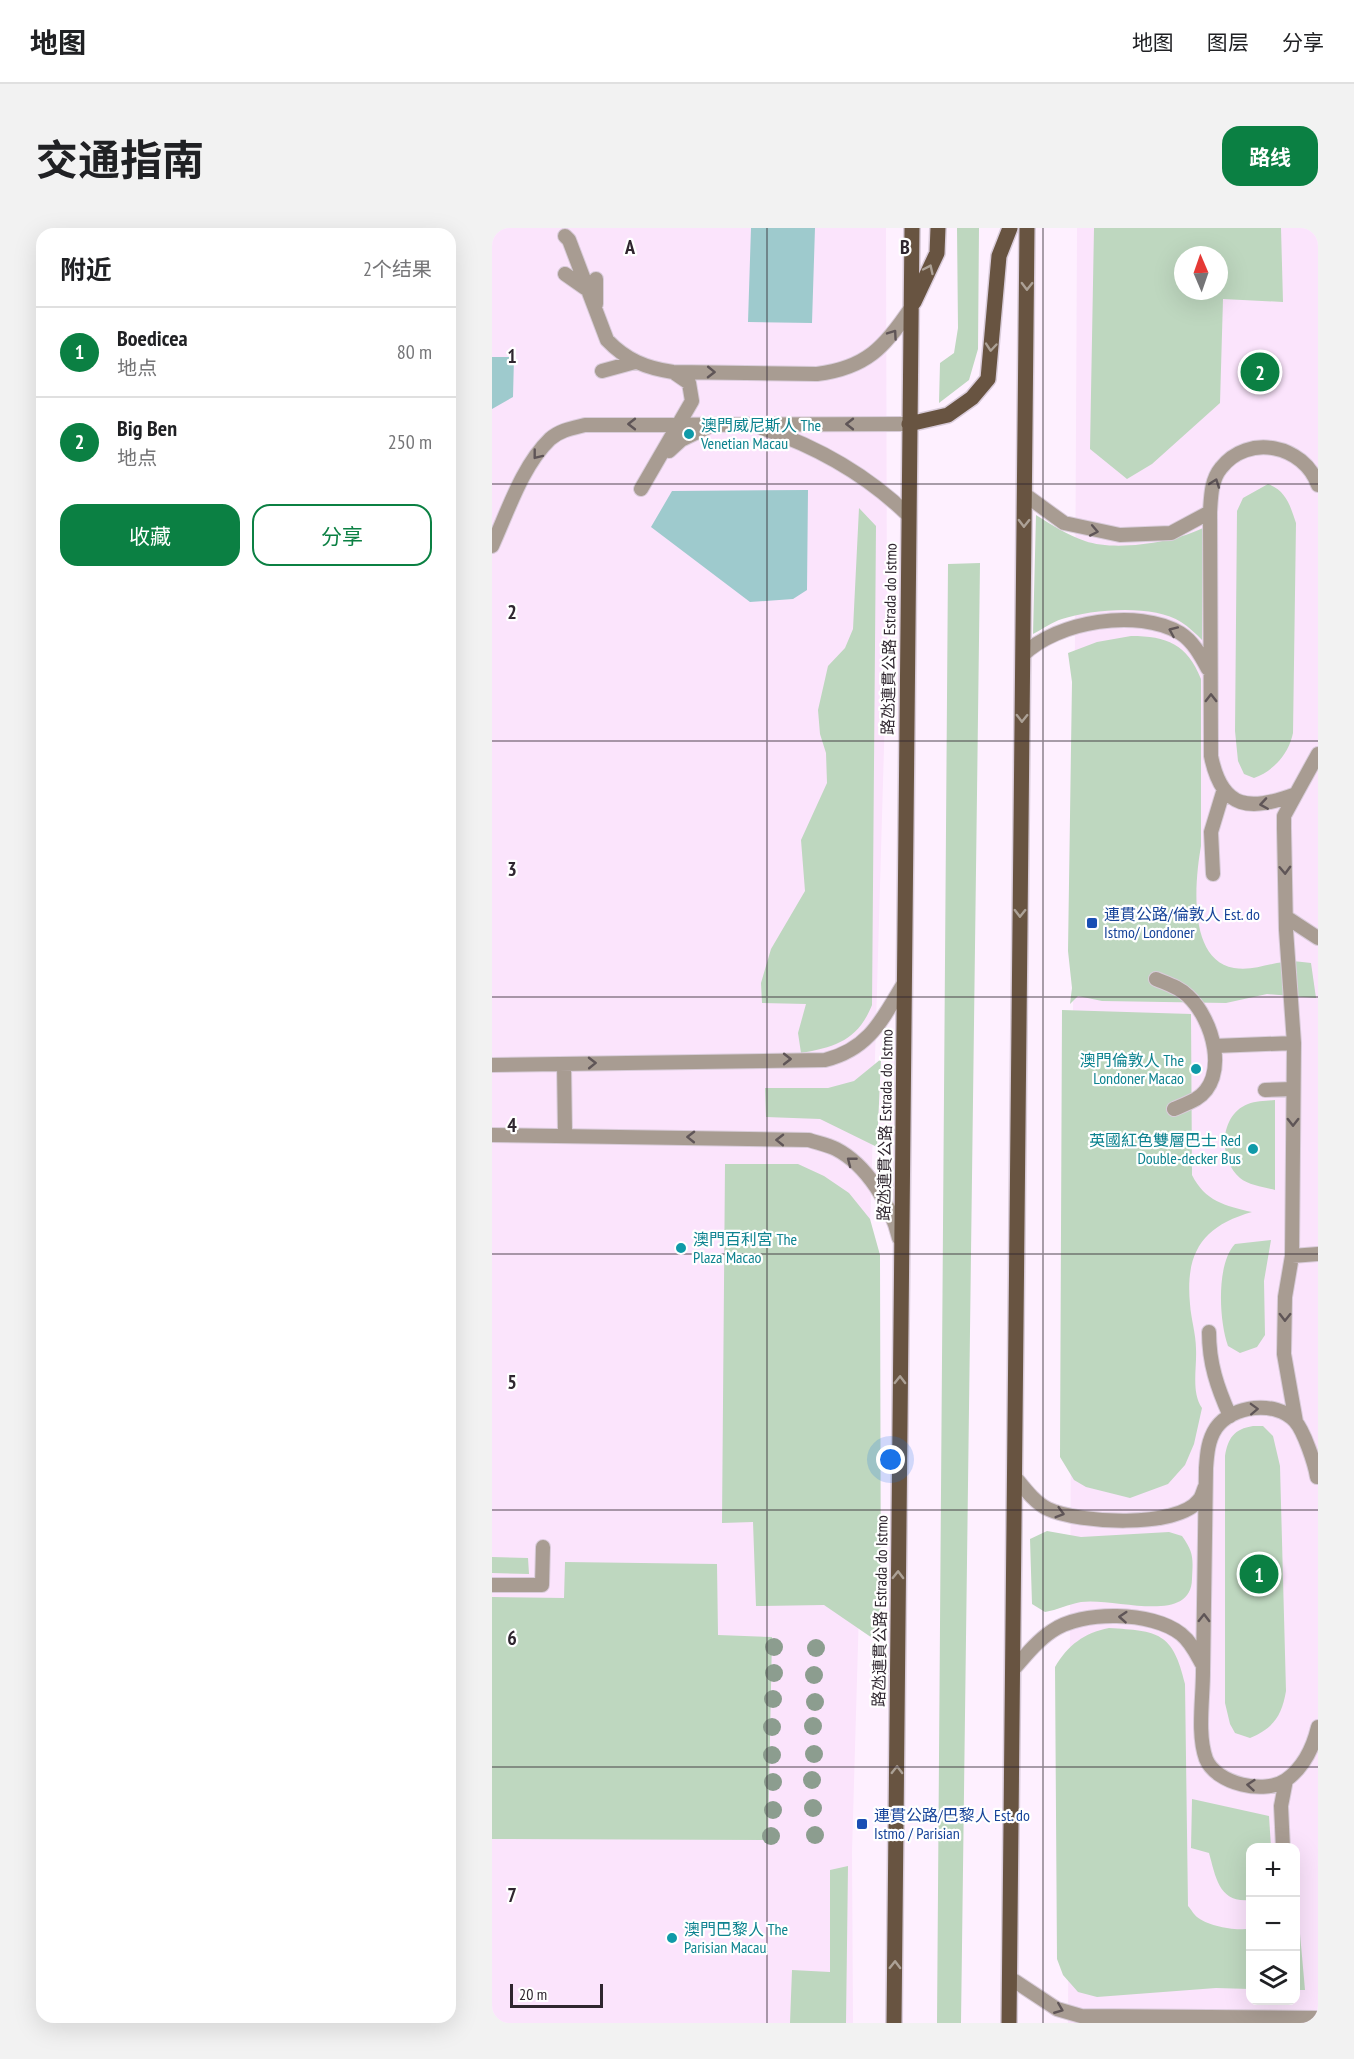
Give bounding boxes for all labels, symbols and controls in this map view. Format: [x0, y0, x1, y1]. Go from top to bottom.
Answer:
text: 地图 [30, 24, 86, 61]
text: 地图 [1132, 29, 1174, 56]
text: 图层 [1207, 29, 1249, 56]
text: 分享 [1282, 29, 1324, 56]
button: 路线 [1222, 126, 1318, 186]
text: 交通指南 [36, 132, 204, 187]
text: A [624, 234, 636, 260]
text: B [900, 234, 910, 260]
north arrow [1174, 246, 1228, 300]
text: 附近 [60, 253, 112, 286]
text: 2个结果 [363, 256, 432, 282]
one-way arrow [922, 265, 934, 276]
one-way arrow [1020, 282, 1033, 291]
text: Boedicea [117, 324, 188, 352]
one-way arrow [886, 329, 897, 340]
text: 1 [75, 339, 84, 365]
text: 80 m [397, 339, 432, 365]
text: 1 [507, 343, 517, 369]
one-way arrow [985, 343, 998, 352]
pin: 2 [1240, 350, 1280, 394]
text: 地点 [117, 355, 157, 381]
one-way arrow [707, 366, 716, 378]
text: Big Ben [117, 414, 177, 442]
place label: 澳門威尼斯人 The Venetian Macau [700, 415, 821, 453]
one-way arrow [628, 418, 637, 430]
one-way arrow [846, 418, 855, 430]
marker: 澳門威尼斯人 The Venetian Macau [682, 427, 696, 441]
text: 2 [75, 429, 84, 455]
text: 250 m [388, 429, 432, 455]
text: 地点 [117, 445, 157, 471]
one-way arrow [534, 448, 545, 459]
one-way arrow [1207, 478, 1220, 488]
button: 收藏 [60, 504, 240, 566]
button: 分享 [252, 504, 432, 566]
one-way arrow [1018, 519, 1030, 528]
one-way arrow [1089, 524, 1099, 537]
street label: 路氹連貫公路 Estrada do Istmo [877, 543, 901, 735]
text: 2 [507, 599, 517, 625]
one-way arrow [1169, 626, 1180, 638]
one-way arrow [1204, 693, 1217, 702]
one-way arrow [1016, 714, 1028, 723]
one-way arrow [1259, 797, 1269, 809]
text: 3 [507, 856, 517, 882]
one-way arrow [1279, 865, 1291, 874]
place label: 連貫公路/倫敦人 Est. do Istmo/ Londoner [1104, 904, 1260, 942]
one-way arrow [1014, 909, 1026, 918]
marker: 連貫公路/倫敦人 Est. do Istmo/ Londoner [1085, 916, 1099, 930]
street label: 路氹連貫公路 Estrada do Istmo [873, 1029, 897, 1221]
place label: 澳門倫敦人 The Londoner Macao [1080, 1050, 1184, 1088]
one-way arrow [783, 1053, 792, 1066]
one-way arrow [588, 1057, 597, 1069]
marker: 澳門倫敦人 The Londoner Macao [1189, 1062, 1203, 1076]
text: 4 [507, 1112, 517, 1138]
one-way arrow [1287, 1118, 1299, 1127]
place label: 英國紅色雙層巴士 Red Double-decker Bus [1089, 1130, 1241, 1168]
one-way arrow [687, 1131, 696, 1144]
one-way arrow [775, 1133, 784, 1146]
marker: 英國紅色雙層巴士 Red Double-decker Bus [1246, 1142, 1260, 1156]
one-way arrow [847, 1157, 858, 1168]
place label: 澳門百利宮 The Plaza Macao [693, 1229, 797, 1267]
marker: 澳門百利宮 The Plaza Macao [674, 1241, 688, 1255]
one-way arrow [1279, 1312, 1291, 1321]
text: 5 [507, 1369, 517, 1395]
one-way arrow [894, 1375, 906, 1384]
one-way arrow [1250, 1403, 1259, 1416]
your location [876, 1445, 905, 1474]
one-way arrow [1054, 1506, 1065, 1518]
street label: 路氹連貫公路 Estrada do Istmo [868, 1515, 892, 1707]
pin: 1 [1240, 1552, 1278, 1596]
one-way arrow [892, 1570, 905, 1579]
one-way arrow [1119, 1611, 1128, 1624]
one-way arrow [1198, 1614, 1210, 1623]
text: 6 [507, 1625, 517, 1651]
one-way arrow [890, 1765, 903, 1774]
one-way arrow [1246, 1779, 1255, 1792]
place label: 連貫公路/巴黎人 Est. do Istmo / Parisian [874, 1805, 1030, 1843]
marker: 連貫公路/巴黎人 Est. do Istmo / Parisian [855, 1817, 869, 1831]
map controls [1246, 1843, 1300, 2005]
button: + [1246, 1843, 1300, 1897]
text: 7 [507, 1882, 517, 1908]
button: − [1246, 1897, 1300, 1951]
place label: 澳門巴黎人 The Parisian Macau [684, 1919, 788, 1957]
marker: 澳門巴黎人 The Parisian Macau [665, 1931, 679, 1945]
button: layers [1246, 1951, 1300, 2005]
one-way arrow [889, 1960, 901, 1969]
scale bar [510, 1981, 603, 2008]
text: 20 m [519, 1984, 547, 2004]
one-way arrow [1053, 2002, 1064, 2014]

